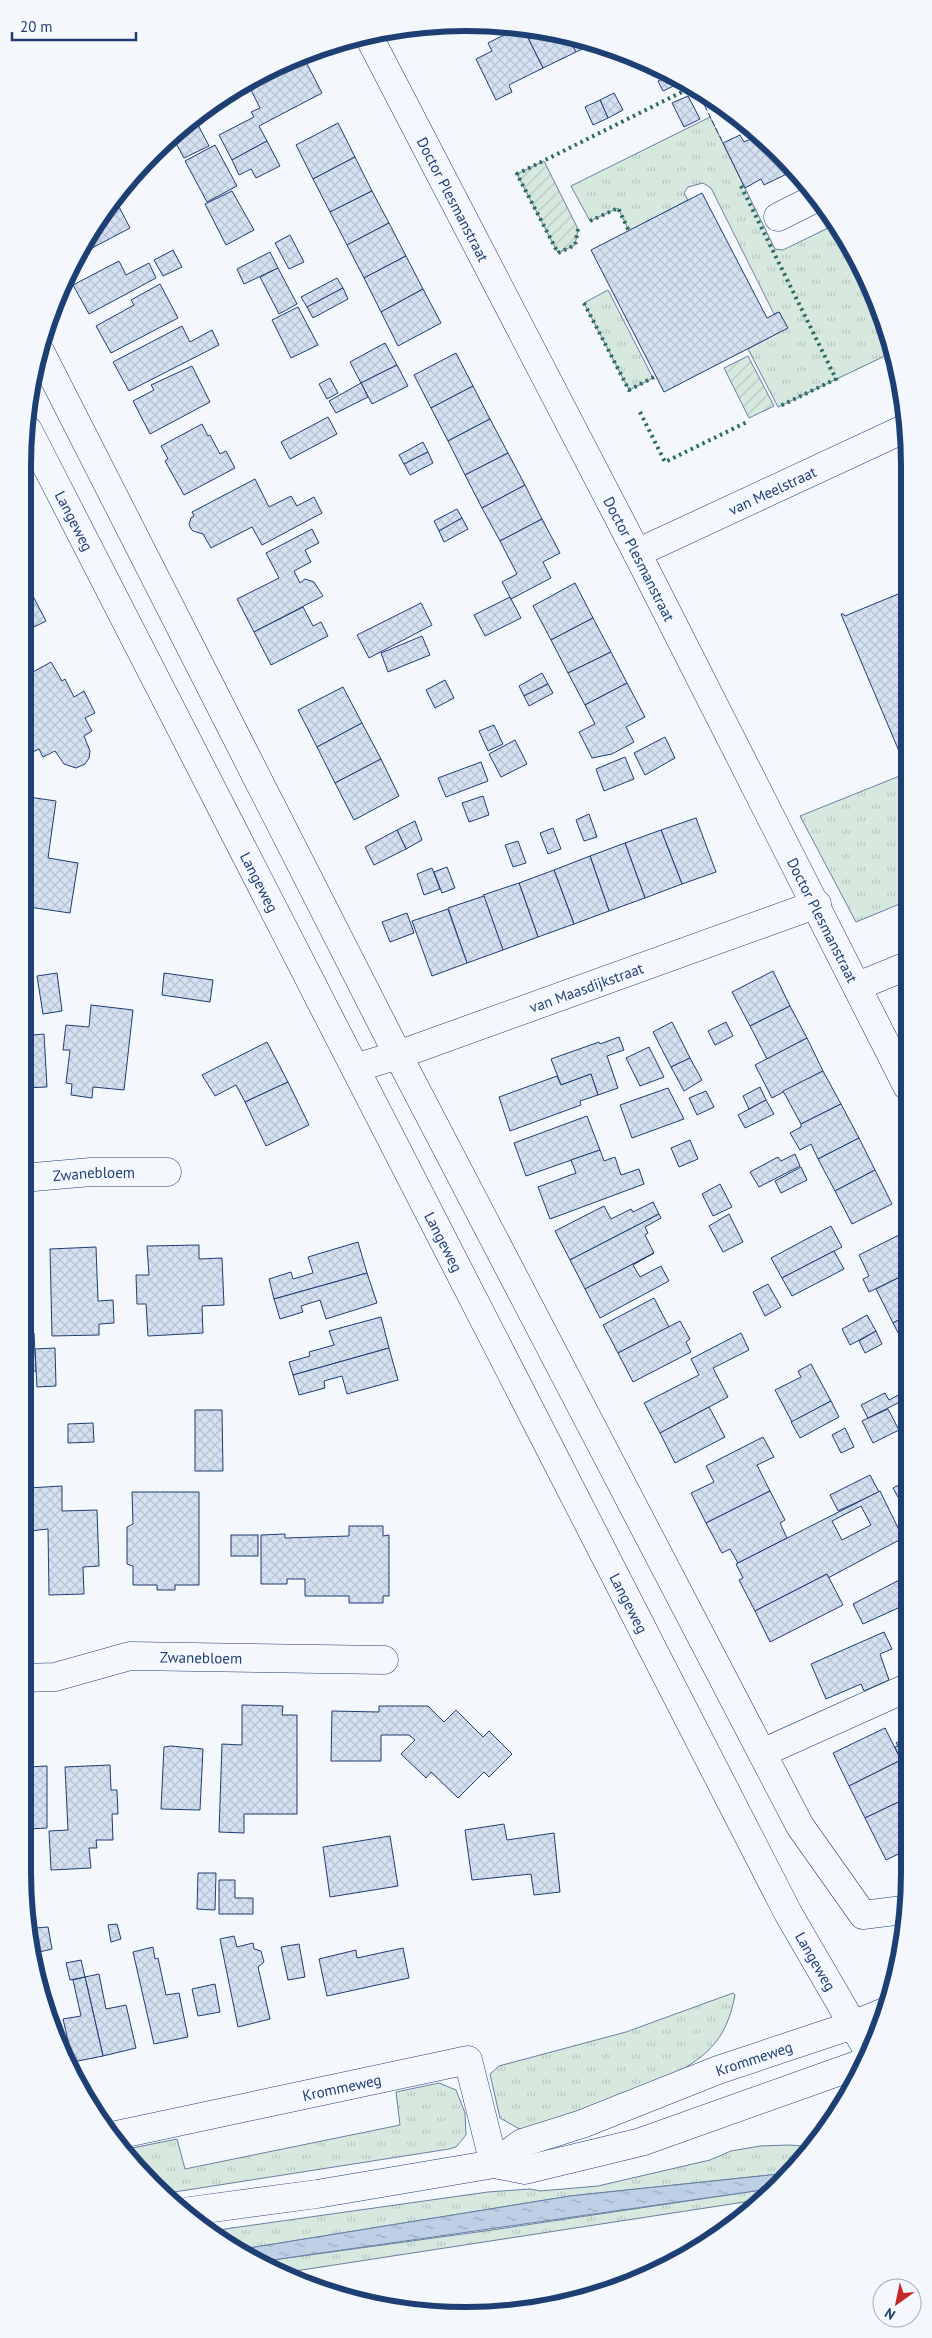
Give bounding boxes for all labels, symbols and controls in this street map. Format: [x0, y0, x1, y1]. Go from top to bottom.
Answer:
scale bar [12, 10, 136, 42]
text: 20 m [20, 17, 53, 36]
street label: Doctor Plesmanstraat [413, 134, 493, 265]
street label: van Meelstraat [725, 462, 819, 519]
street label: Langeweg [51, 487, 98, 554]
street label: Doctor Plesmanstraat [600, 493, 679, 624]
street label: Langeweg [236, 849, 283, 915]
street label: Doctor Plesmanstraat [783, 854, 862, 986]
street label: van Maasdijkstraat [527, 958, 646, 1016]
street label: Zwanebloem [52, 1162, 135, 1185]
street label: Langeweg [421, 1208, 467, 1275]
street label: Langeweg [606, 1570, 652, 1636]
street label: Zwanebloem [160, 1647, 242, 1667]
street label: Langeweg [791, 1928, 840, 1994]
street label: Krommeweg [713, 2036, 795, 2080]
street label: Krommeweg [301, 2069, 383, 2105]
north arrow [872, 2278, 922, 2328]
text: N [881, 2304, 899, 2324]

